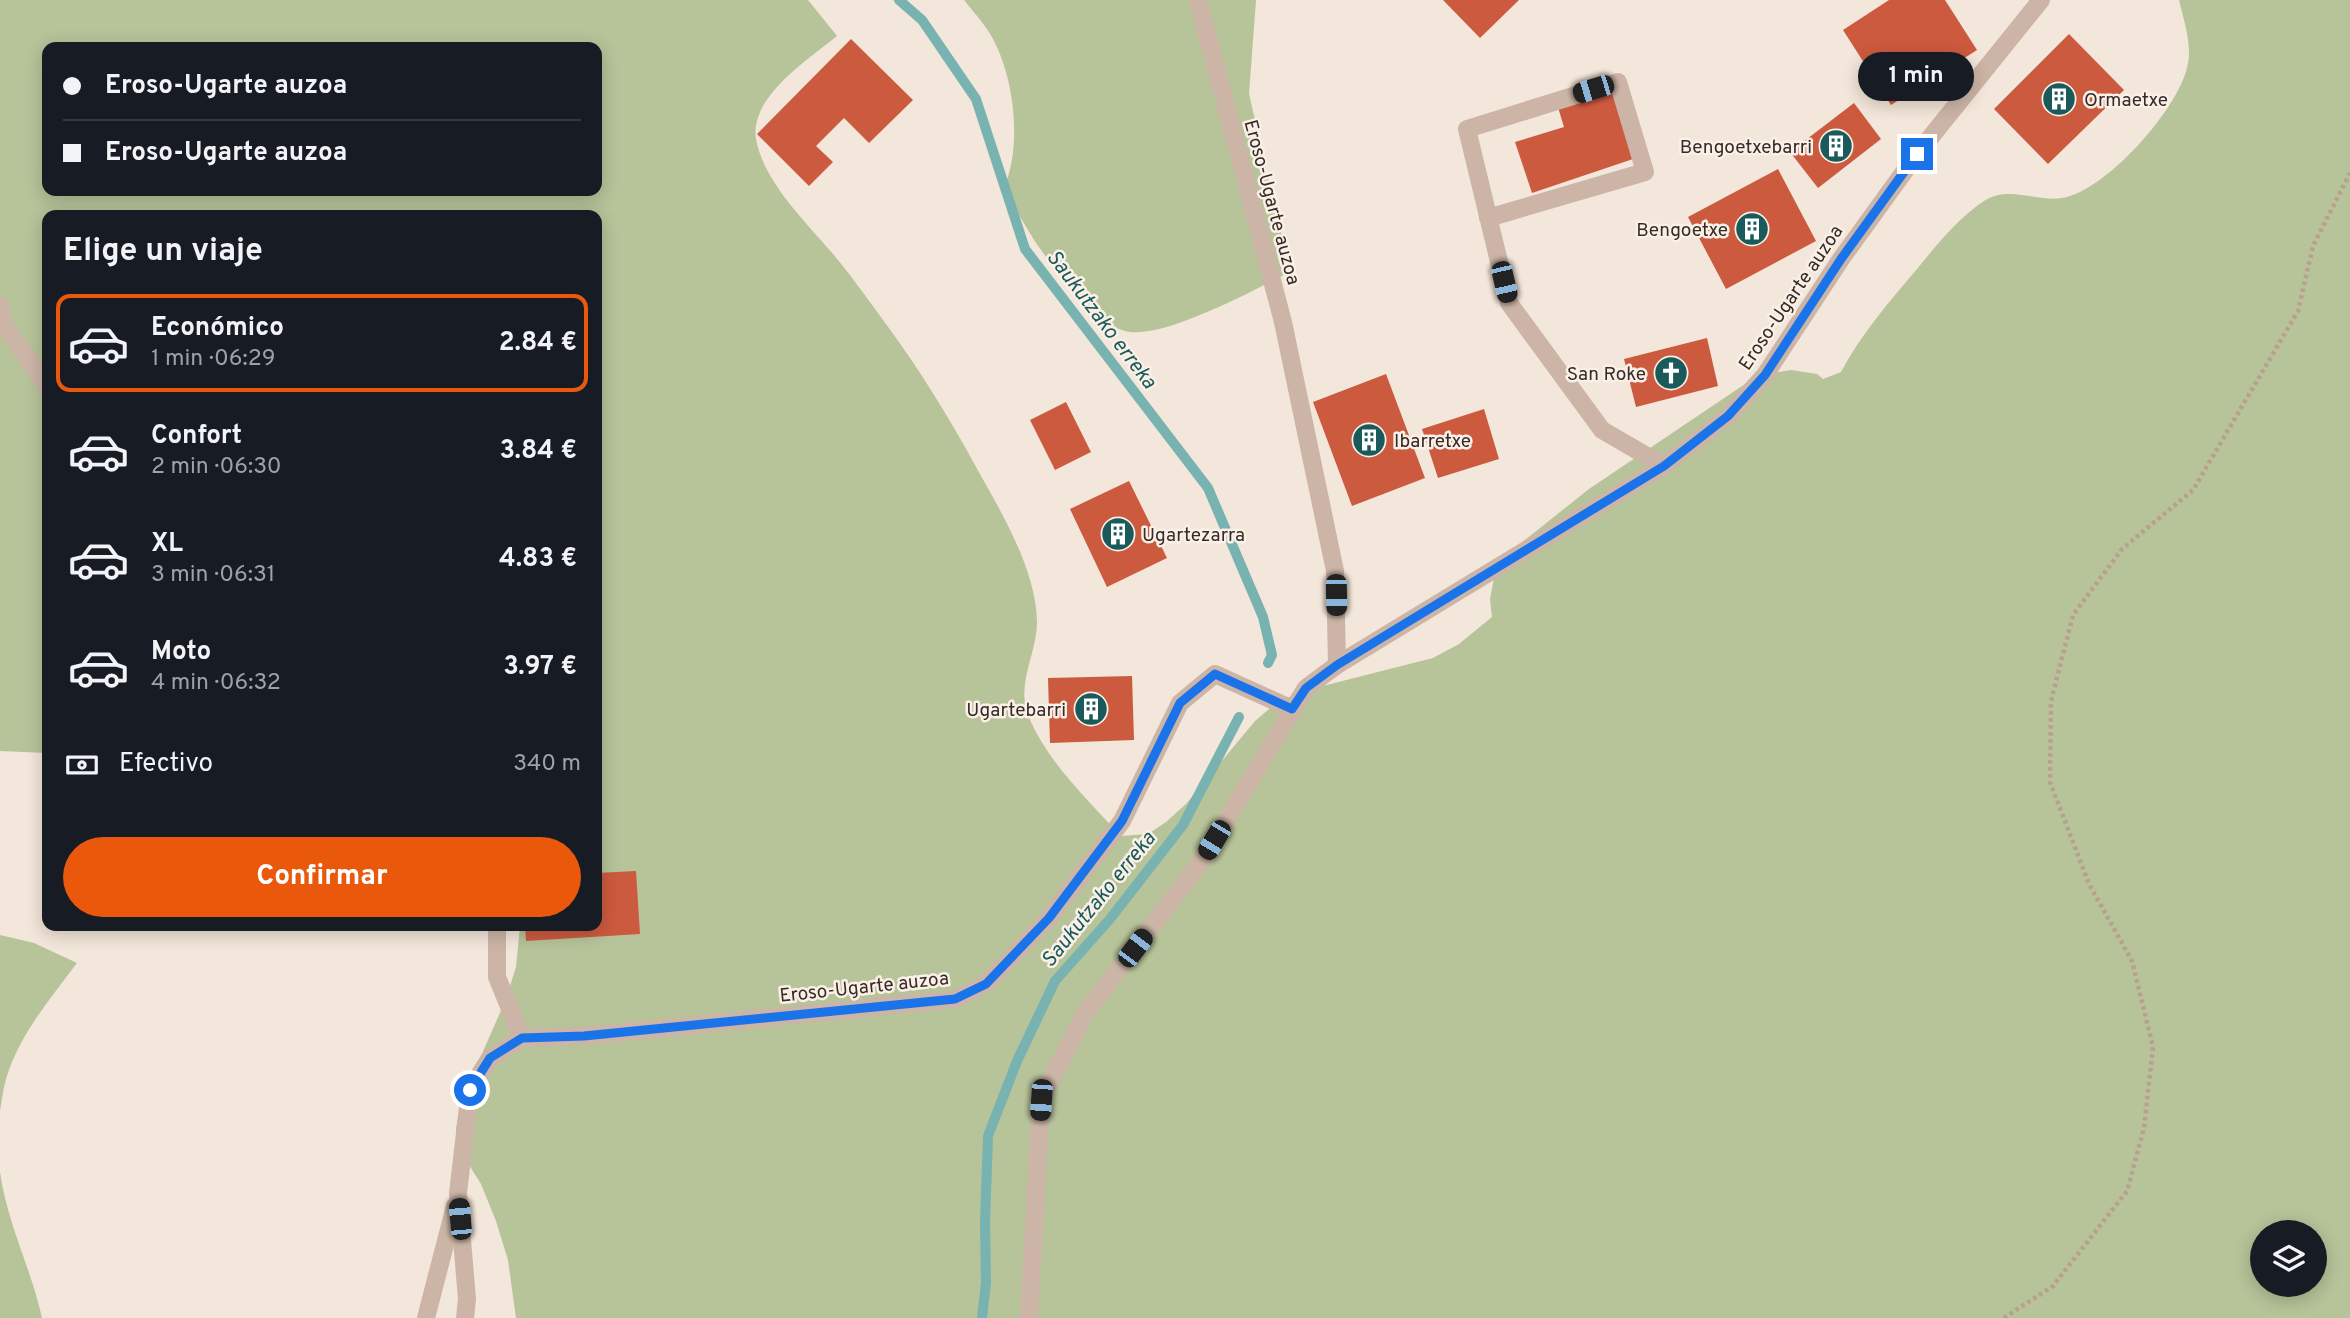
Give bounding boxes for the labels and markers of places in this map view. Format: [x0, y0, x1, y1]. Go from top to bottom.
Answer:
building icon: Ormaetxe [2040, 80, 2078, 118]
place label: Ormaetxe [2084, 89, 2168, 113]
building icon: Bengoetxebarri [1817, 127, 1855, 165]
place label: Bengoetxebarri [1680, 136, 1812, 160]
building icon: Bengoetxe [1733, 210, 1771, 248]
place label: Bengoetxe [1636, 219, 1728, 243]
church icon: San Roke [1652, 354, 1690, 392]
place label: San Roke [1567, 363, 1646, 387]
building icon: Ibarretxe [1350, 421, 1388, 459]
place label: Ibarretxe [1394, 430, 1471, 454]
building icon: Ugartezarra [1099, 515, 1137, 553]
place label: Ugartezarra [1142, 524, 1245, 548]
building icon: Ugartebarri [1072, 690, 1110, 728]
place label: Ugartebarri [966, 699, 1066, 723]

